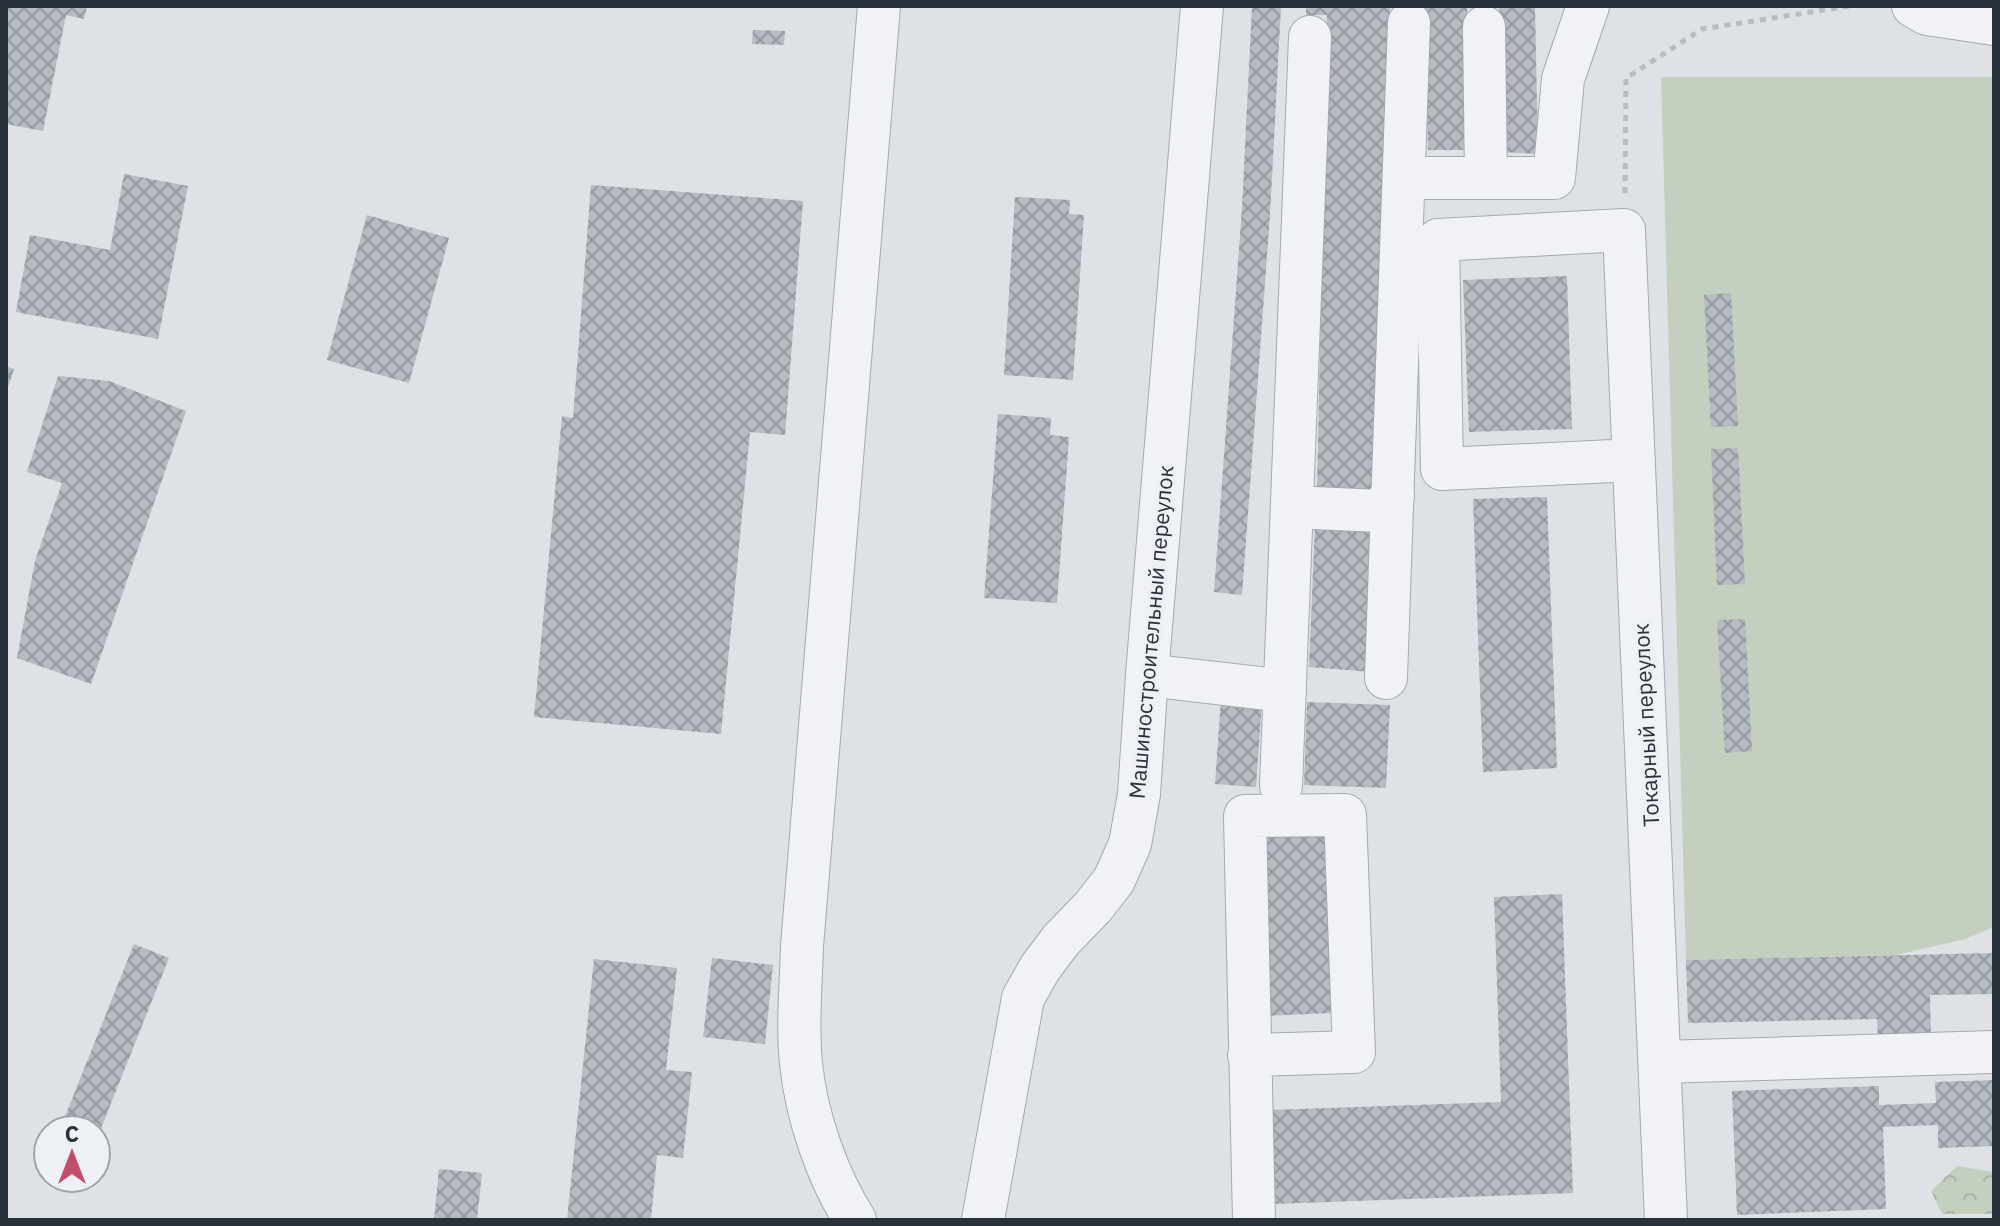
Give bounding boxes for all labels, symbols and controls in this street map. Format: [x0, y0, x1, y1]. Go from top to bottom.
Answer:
street label: Машиностроительный переулок [1121, 464, 1180, 800]
street label: Токарный переулок [1626, 623, 1665, 828]
north arrow [32, 1114, 112, 1194]
text: С [65, 1119, 79, 1148]

